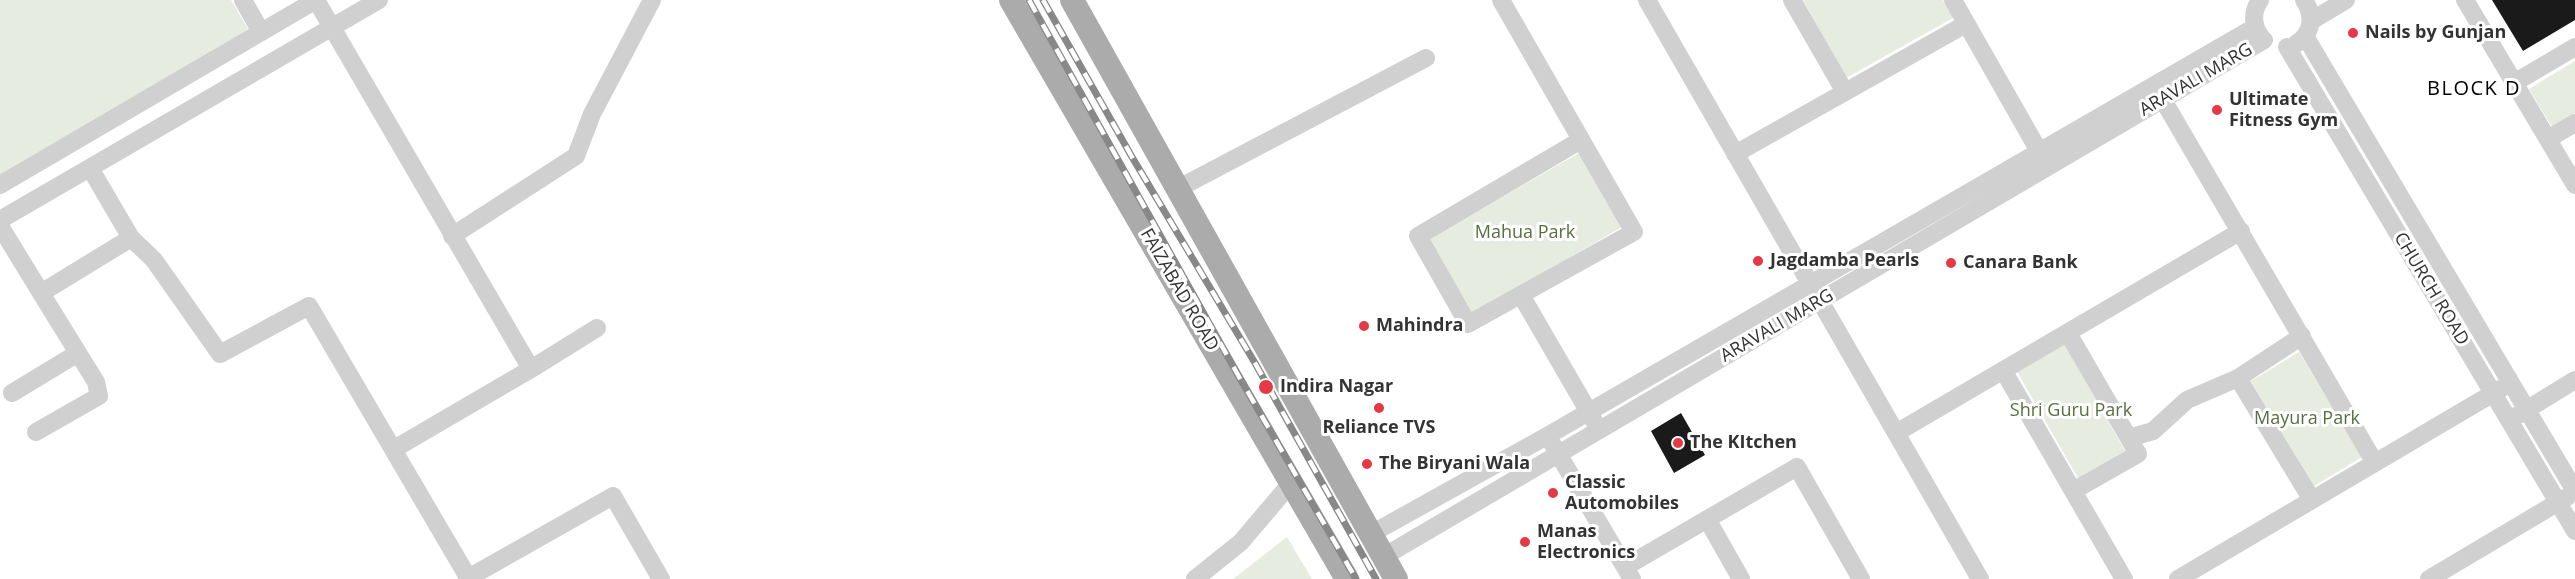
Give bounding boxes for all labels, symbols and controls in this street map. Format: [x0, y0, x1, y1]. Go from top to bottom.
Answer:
place label: Nails by Gunjan [2365, 22, 2506, 44]
marker: Nails by Gunjan [2346, 26, 2360, 40]
street label: ARAVALI MARG [2136, 39, 2256, 121]
district label: BLOCK D [2427, 77, 2521, 101]
place label: Ultimate Fitness Gym [2229, 89, 2338, 132]
marker: Ultimate Fitness Gym [2210, 103, 2224, 117]
park label: Mahua Park [1475, 222, 1575, 244]
street label: FAIZABAD ROAD [1135, 225, 1223, 355]
street label: CHURCH ROAD [2389, 229, 2473, 349]
place label: Jagdamba Pearls [1770, 250, 1919, 272]
place label: Canara Bank [1963, 252, 2078, 274]
marker: Jagdamba Pearls [1751, 254, 1765, 268]
marker: Canara Bank [1944, 256, 1958, 270]
street label: ARAVALI MARG [1717, 285, 1837, 367]
place label: Mahindra [1376, 315, 1463, 337]
marker: Mahindra [1357, 319, 1371, 333]
place label: Indira Nagar [1280, 376, 1393, 398]
marker: Indira Nagar [1257, 378, 1275, 396]
park label: Shri Guru Park [2010, 400, 2132, 422]
marker: Reliance TVS [1372, 401, 1386, 415]
park label: Mayura Park [2254, 408, 2360, 430]
place label: Reliance TVS [1323, 417, 1435, 439]
place label: The KItchen [1690, 432, 1797, 454]
marker: The KItchen [1671, 436, 1685, 450]
place label: The Biryani Wala [1379, 453, 1530, 475]
marker: The Biryani Wala [1360, 457, 1374, 471]
place label: Classic Automobiles [1565, 472, 1679, 514]
marker: Classic Automobiles [1546, 486, 1560, 500]
place label: Manas Electronics [1537, 521, 1635, 564]
marker: Manas Electronics [1518, 535, 1532, 549]

